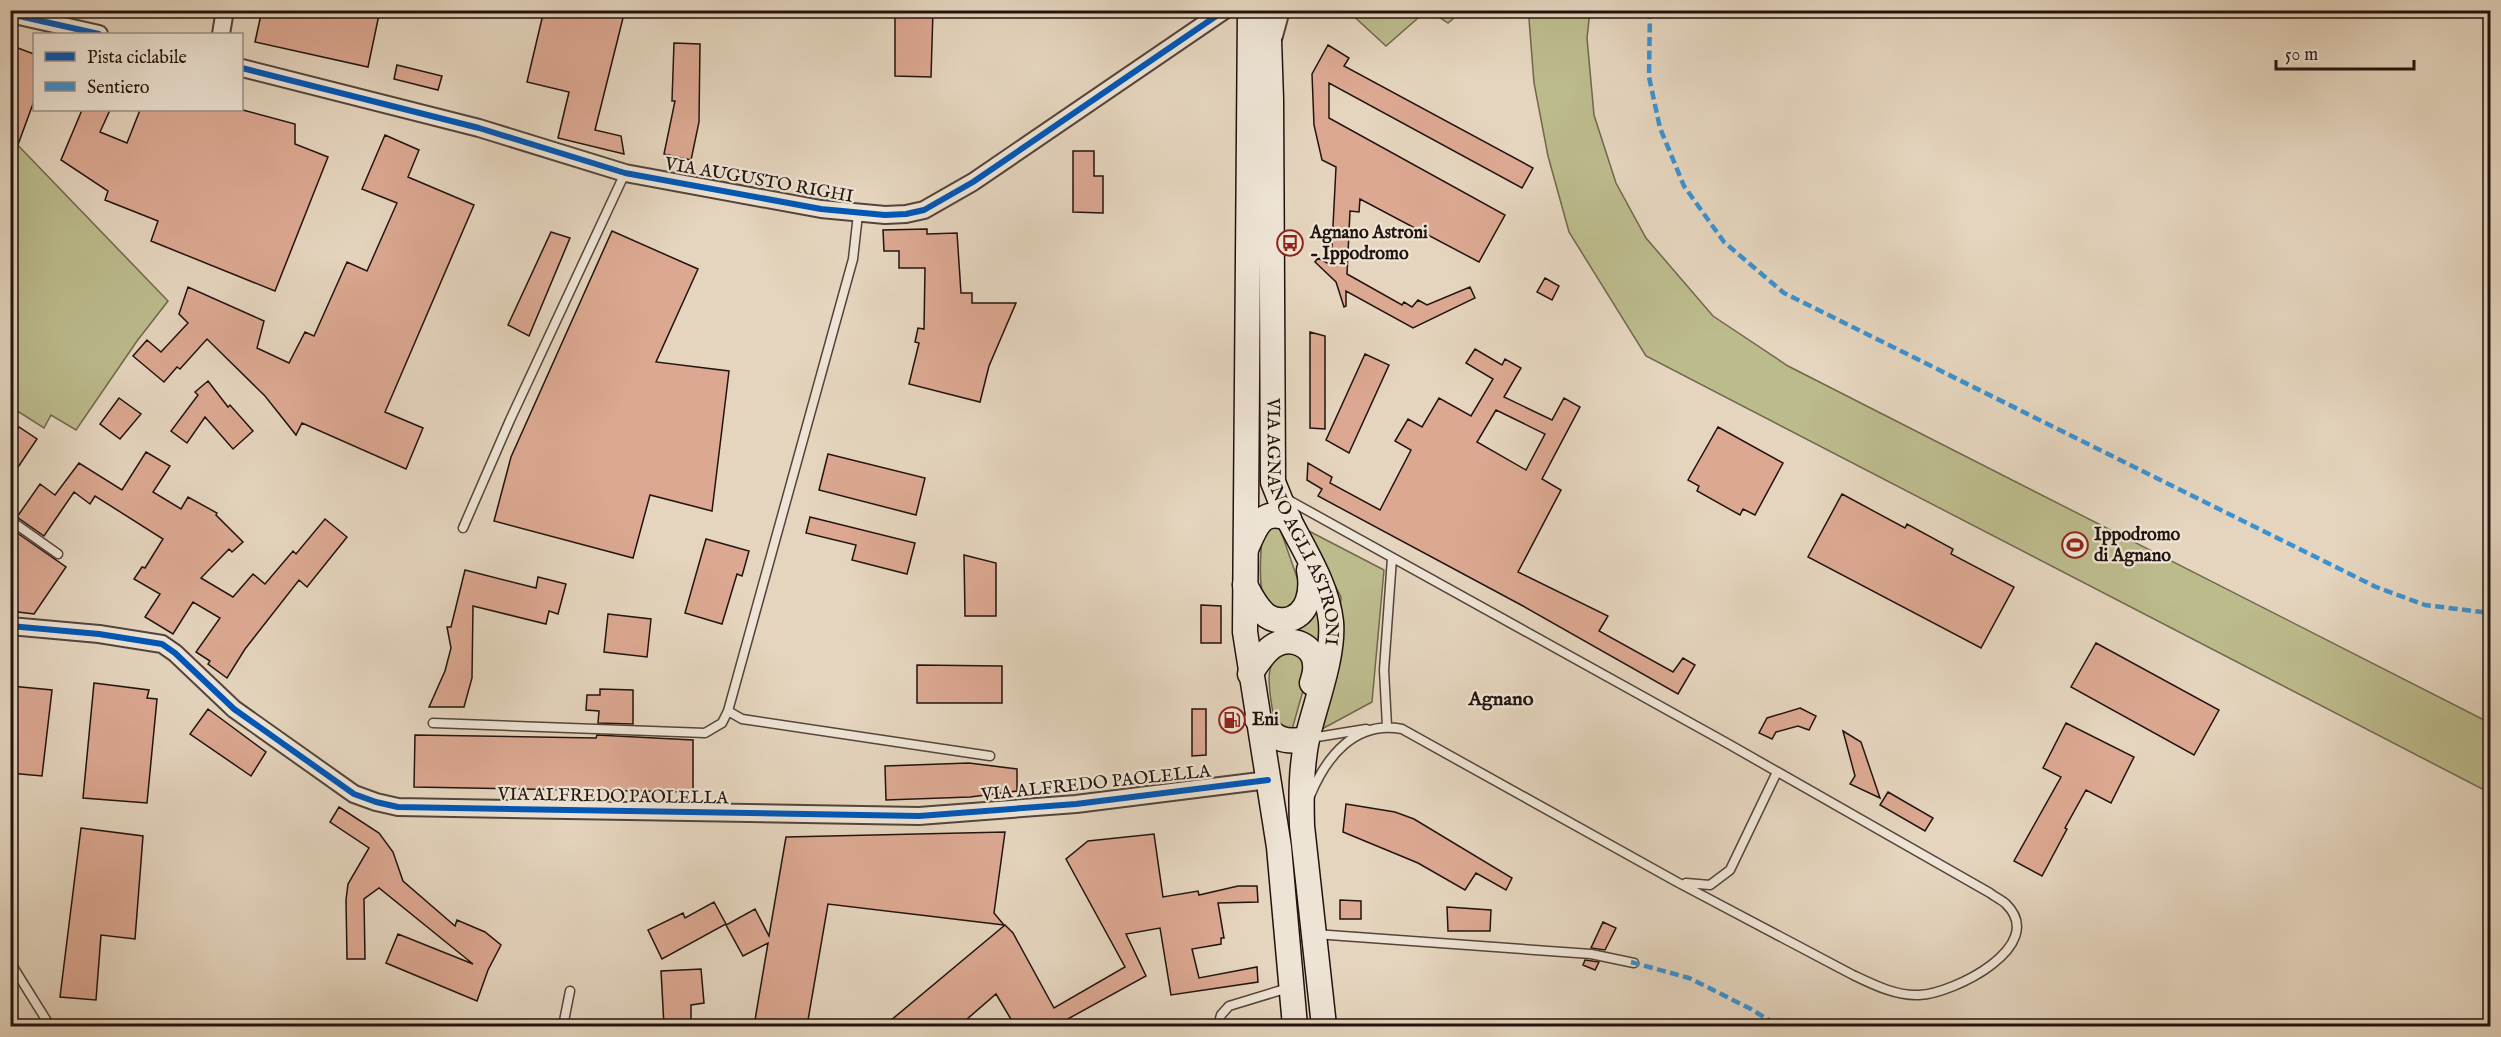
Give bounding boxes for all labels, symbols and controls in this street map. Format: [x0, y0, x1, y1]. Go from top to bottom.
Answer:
legend [33, 33, 243, 111]
scale bar [2276, 33, 2414, 71]
text: 50 m [2285, 44, 2318, 67]
text: Pista ciclabile [87, 47, 187, 70]
text: Sentiero [87, 77, 150, 100]
street label: VIA AUGUSTO RIGHI [662, 153, 855, 209]
place label: Agnano Astroni - Ippodromo [1309, 222, 1428, 266]
bus stop icon: Agnano Astroni - Ippodromo [1275, 228, 1305, 258]
street label: VIA AGNANO AGLI ASTRONI [1261, 397, 1343, 647]
place label: Ippodromo di Agnano [2094, 524, 2181, 568]
sports icon: Ippodromo di Agnano [2060, 530, 2090, 560]
district label: Agnano [1467, 687, 1534, 712]
fuel station icon: Eni [1217, 705, 1247, 735]
place label: Eni [1252, 709, 1279, 732]
street label: VIA ALFREDO PAOLELLA [979, 760, 1213, 808]
street label: VIA ALFREDO PAOLELLA [496, 783, 729, 811]

